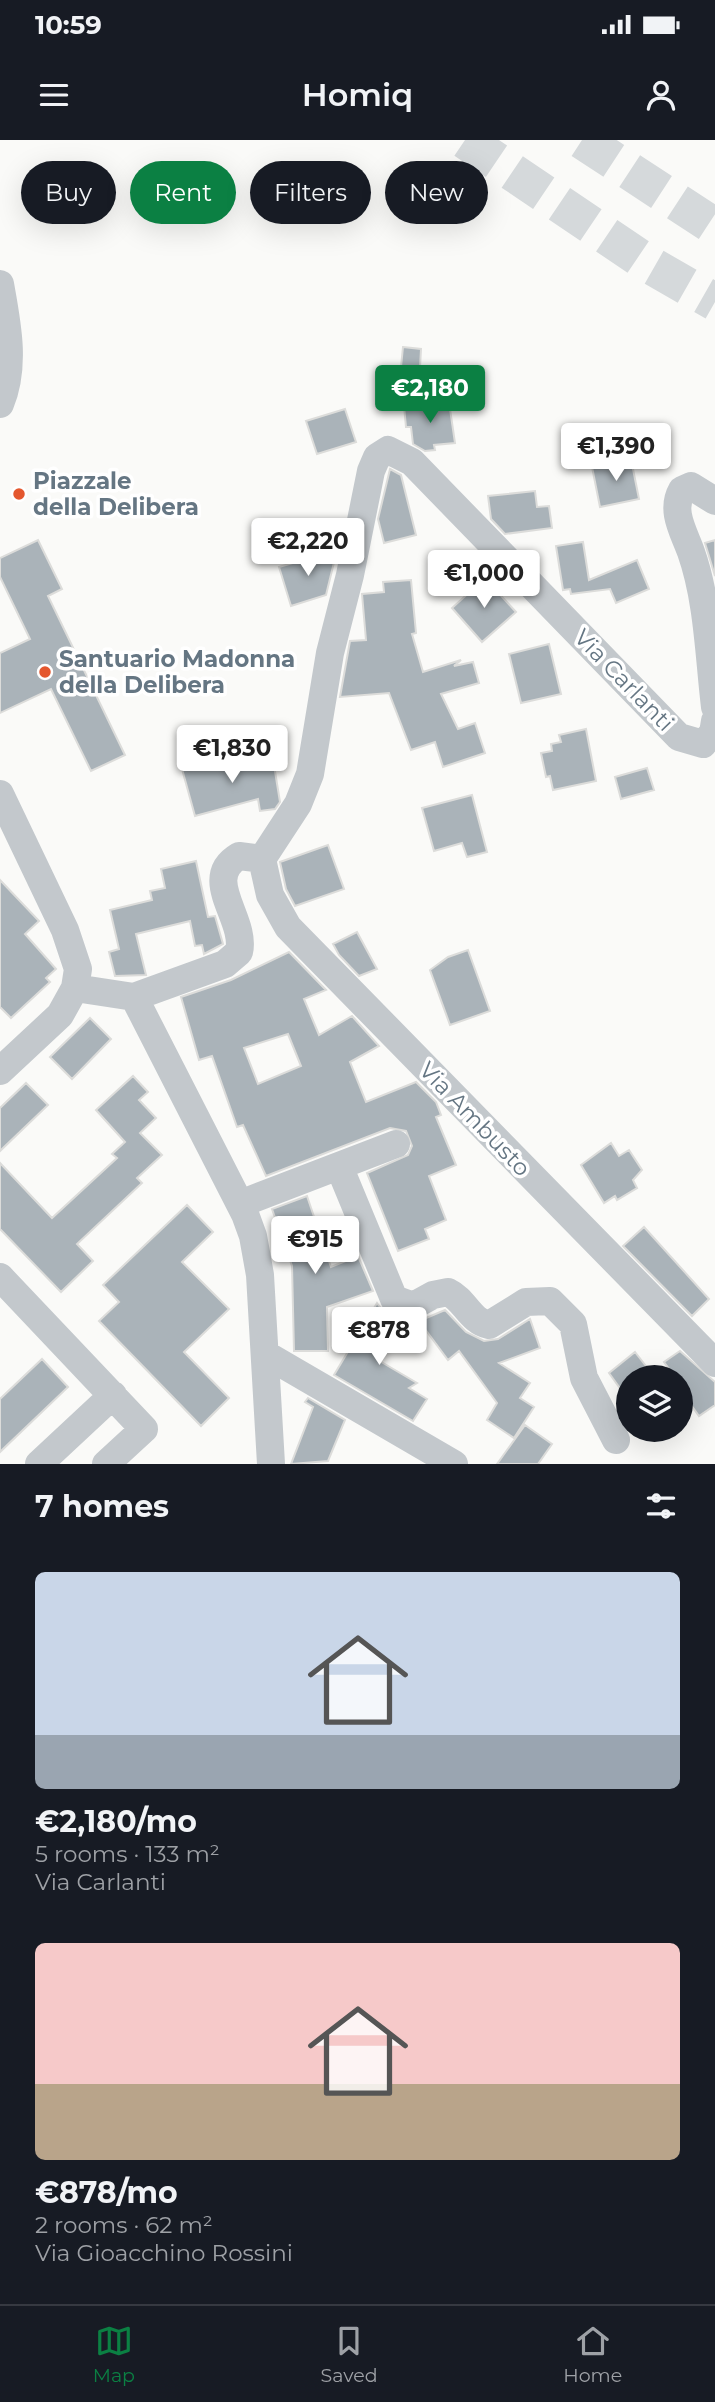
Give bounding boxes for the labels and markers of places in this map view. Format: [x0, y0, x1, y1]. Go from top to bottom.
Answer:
pin: €2,180 [373, 366, 487, 425]
pin: €1,390 [559, 424, 673, 483]
place label: Piazzale della Delibera [33, 467, 199, 521]
marker: Piazzale della Delibera [11, 486, 27, 502]
pin: €2,220 [251, 518, 365, 578]
pin: €1,000 [427, 550, 541, 610]
place label: Santuario Madonna della Delibera [59, 645, 295, 699]
marker: Santuario Madonna della Delibera [37, 664, 53, 680]
pin: €1,830 [175, 726, 289, 785]
pin: €915 [274, 1216, 356, 1276]
pin: €878 [338, 1308, 420, 1367]

